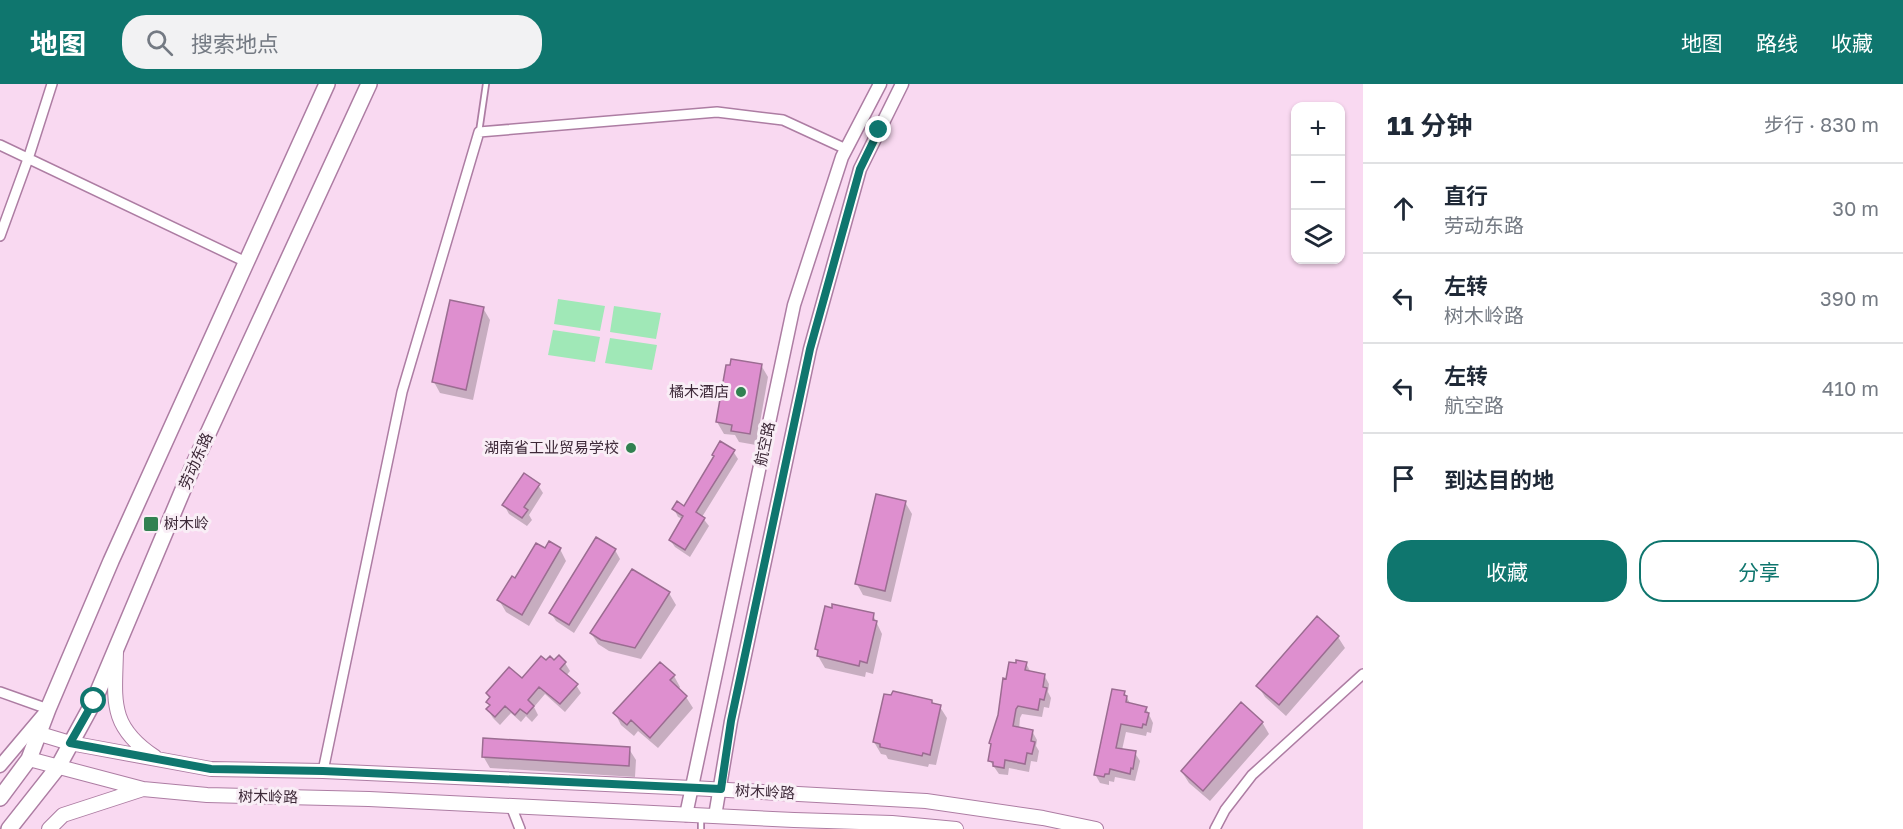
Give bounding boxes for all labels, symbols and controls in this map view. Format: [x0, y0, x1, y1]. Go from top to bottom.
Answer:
search box [122, 15, 542, 69]
icon: search [143, 26, 176, 59]
text: 地图 [30, 27, 86, 60]
text: 搜索地点 [191, 30, 279, 57]
text: 地图 [1681, 30, 1723, 56]
text: 路线 [1756, 30, 1798, 56]
text: 收藏 [1831, 30, 1873, 56]
map controls [1291, 102, 1345, 264]
button: + [1291, 102, 1345, 156]
text: 11 分钟 [1387, 110, 1472, 141]
text: 步行 · 830 m [1764, 112, 1879, 136]
route end [865, 116, 891, 142]
button: − [1291, 156, 1345, 210]
text: 直行 [1444, 182, 1488, 209]
icon: ahead [1387, 192, 1420, 225]
text: 30 m [1832, 196, 1879, 220]
button: layers [1291, 210, 1345, 264]
text: 劳动东路 [1444, 213, 1524, 237]
text: 左转 [1444, 272, 1488, 299]
icon: left [1387, 282, 1420, 315]
text: 390 m [1820, 286, 1879, 310]
text: 树木岭路 [1444, 303, 1524, 327]
text: 左转 [1444, 362, 1488, 389]
icon: left [1387, 372, 1420, 405]
text: 410 m [1822, 376, 1879, 400]
place label: 橘木酒店 [669, 382, 729, 400]
marker: 橘木酒店 [734, 385, 748, 399]
text: 航空路 [1444, 393, 1504, 417]
street label: 航空路 [751, 420, 778, 468]
street label: 劳动东路 [175, 430, 216, 492]
place label: 湖南省工业贸易学校 [484, 438, 619, 456]
marker: 湖南省工业贸易学校 [624, 441, 638, 455]
icon: arrive [1387, 462, 1420, 495]
text: 到达目的地 [1444, 466, 1554, 493]
place label: 树木岭 [164, 514, 209, 532]
marker: 树木岭 [142, 515, 160, 533]
button: 收藏 [1387, 540, 1627, 602]
button: 分享 [1639, 540, 1879, 602]
route start [80, 687, 106, 713]
street label: 树木岭路 [735, 780, 795, 802]
street label: 树木岭路 [238, 786, 298, 806]

